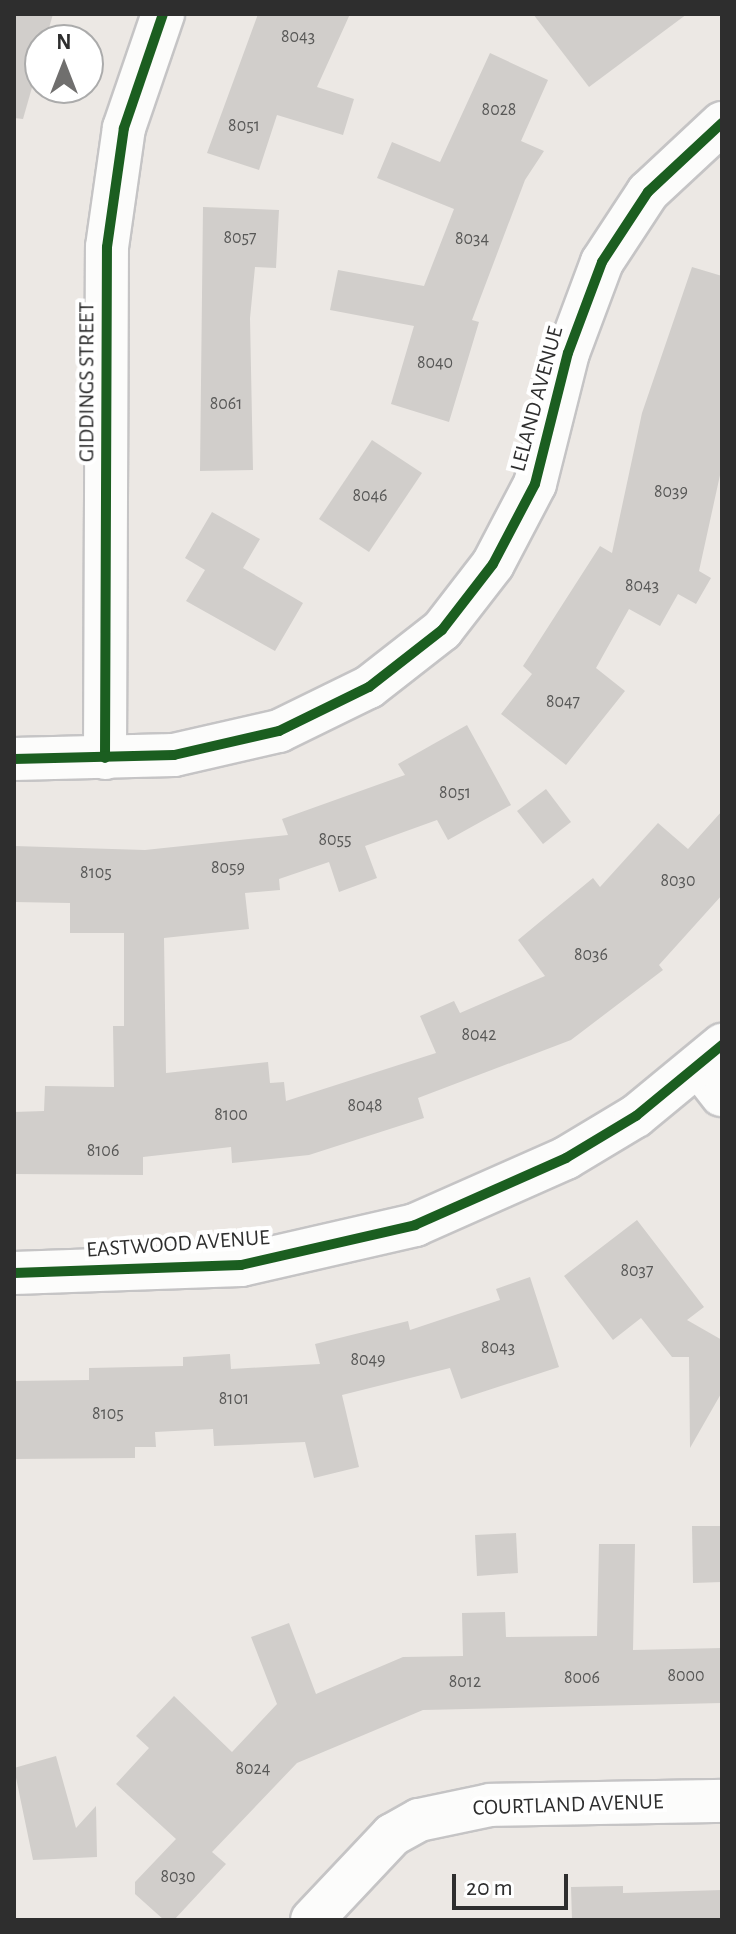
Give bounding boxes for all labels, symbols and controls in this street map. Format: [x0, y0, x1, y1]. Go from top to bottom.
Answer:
north arrow [24, 24, 104, 104]
house number: 8043 [281, 26, 315, 48]
text: N [56, 31, 72, 53]
house number: 8028 [482, 99, 516, 121]
house number: 8051 [228, 115, 260, 137]
house number: 8057 [223, 227, 257, 249]
house number: 8034 [455, 228, 489, 250]
street label: GIDDINGS STREET [74, 302, 100, 462]
street label: LELAND AVENUE [505, 324, 569, 474]
house number: 8040 [417, 352, 453, 374]
house number: 8061 [210, 393, 242, 415]
house number: 8039 [654, 481, 688, 503]
house number: 8046 [352, 485, 388, 507]
house number: 8043 [625, 575, 659, 597]
house number: 8047 [546, 691, 580, 713]
house number: 8051 [439, 782, 471, 804]
house number: 8055 [318, 829, 352, 851]
house number: 8059 [211, 857, 245, 879]
house number: 8105 [80, 862, 112, 884]
house number: 8030 [661, 870, 695, 892]
house number: 8036 [574, 944, 608, 966]
house number: 8042 [462, 1024, 496, 1046]
house number: 8048 [347, 1095, 383, 1117]
house number: 8100 [214, 1104, 248, 1126]
house number: 8106 [87, 1140, 119, 1162]
street label: EASTWOOD AVENUE [85, 1224, 271, 1264]
house number: 8037 [621, 1260, 653, 1282]
house number: 8043 [481, 1337, 515, 1359]
house number: 8049 [350, 1349, 386, 1371]
house number: 8101 [219, 1388, 249, 1410]
house number: 8105 [92, 1403, 124, 1425]
house number: 8000 [667, 1665, 705, 1687]
house number: 8006 [564, 1667, 600, 1689]
house number: 8012 [449, 1671, 481, 1693]
house number: 8024 [236, 1758, 270, 1780]
street label: COURTLAND AVENUE [472, 1788, 664, 1822]
scale bar [456, 1858, 572, 1908]
house number: 8030 [161, 1866, 195, 1888]
text: 20 m [466, 1876, 513, 1900]

